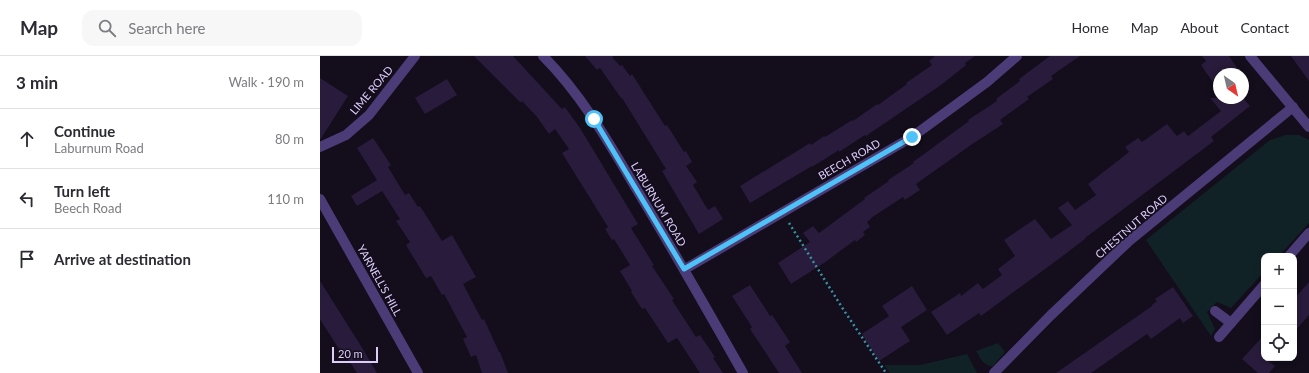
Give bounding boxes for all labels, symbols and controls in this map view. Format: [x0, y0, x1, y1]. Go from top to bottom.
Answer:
search box [82, 10, 362, 46]
text: Map [20, 16, 58, 39]
icon: search [96, 17, 118, 39]
text: Search here [128, 19, 206, 37]
text: Home [1071, 19, 1109, 36]
text: Map [1131, 19, 1158, 36]
text: About [1180, 19, 1218, 36]
text: Contact [1240, 19, 1289, 36]
street label: LIME ROAD [347, 63, 395, 117]
north arrow [1213, 68, 1249, 104]
text: 3 min [16, 72, 58, 93]
text: Walk · 190 m [228, 74, 304, 90]
route start [585, 110, 603, 128]
text: Continue [54, 122, 115, 140]
icon: ahead [16, 128, 38, 150]
route end [903, 128, 921, 146]
text: 80 m [275, 131, 304, 147]
street label: BEECH ROAD [816, 136, 882, 182]
text: Laburnum Road [54, 140, 144, 156]
street label: LABURNUM ROAD [629, 160, 689, 248]
text: Turn left [54, 182, 110, 200]
icon: left [16, 188, 38, 210]
text: 110 m [267, 191, 304, 207]
street label: CHESTNUT ROAD [1092, 191, 1170, 261]
text: Beech Road [54, 200, 122, 216]
street label: YARNELL'S HILL [355, 242, 405, 318]
icon: arrive [16, 248, 38, 270]
text: Arrive at destination [54, 250, 191, 268]
map controls [1261, 253, 1297, 361]
button: + [1261, 253, 1297, 289]
button: − [1261, 289, 1297, 325]
button: locate [1261, 325, 1297, 361]
scale bar [332, 345, 378, 364]
text: 20 m [338, 347, 363, 360]

